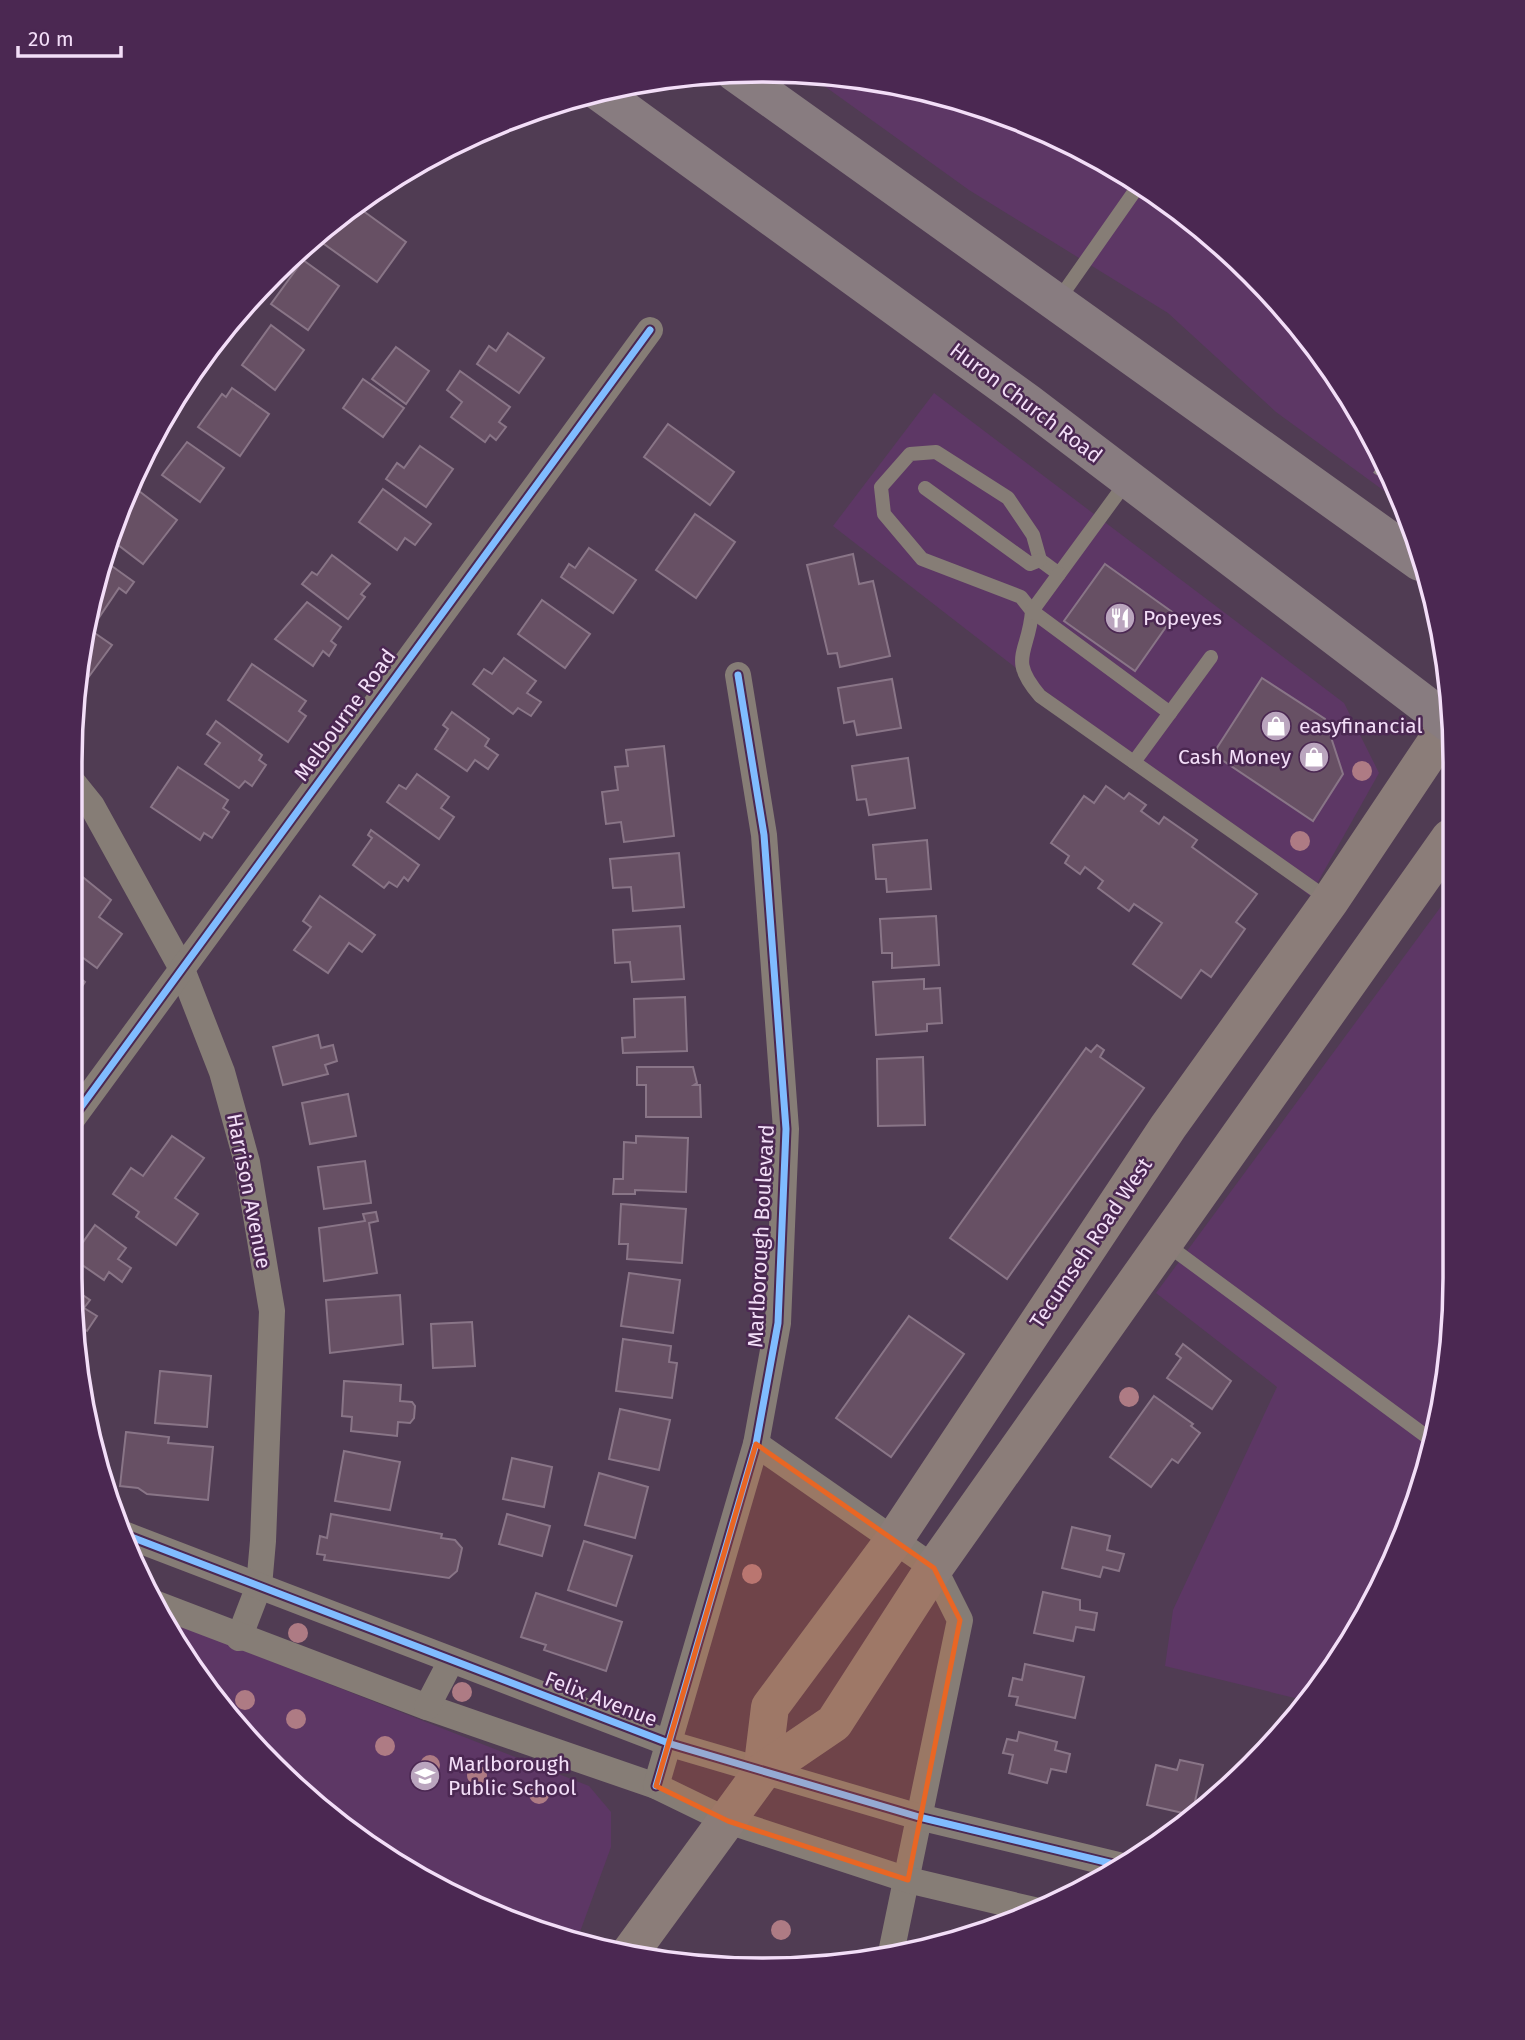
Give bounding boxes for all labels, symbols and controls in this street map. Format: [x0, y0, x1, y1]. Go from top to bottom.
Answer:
scale bar [18, 14, 121, 58]
text: 20 m [28, 26, 74, 52]
street label: Huron Church Road [945, 337, 1107, 469]
restaurant icon: Popeyes [1103, 601, 1137, 635]
place label: Popeyes [1143, 605, 1222, 631]
street label: Melbourne Road [288, 644, 402, 786]
shop icon: easyfinancial [1259, 709, 1293, 743]
place label: easyfinancial [1299, 713, 1423, 739]
shop icon: Cash Money [1297, 740, 1331, 774]
place label: Cash Money [1178, 744, 1292, 770]
street label: Harrison Avenue [221, 1111, 277, 1271]
street label: Marlborough Boulevard [742, 1124, 780, 1348]
street label: Tecumseh Road West [1024, 1152, 1158, 1333]
street label: Felix Avenue [541, 1666, 661, 1732]
place label: Marlborough Public School [448, 1751, 576, 1801]
school or university icon: Marlborough Public School [408, 1759, 442, 1793]

